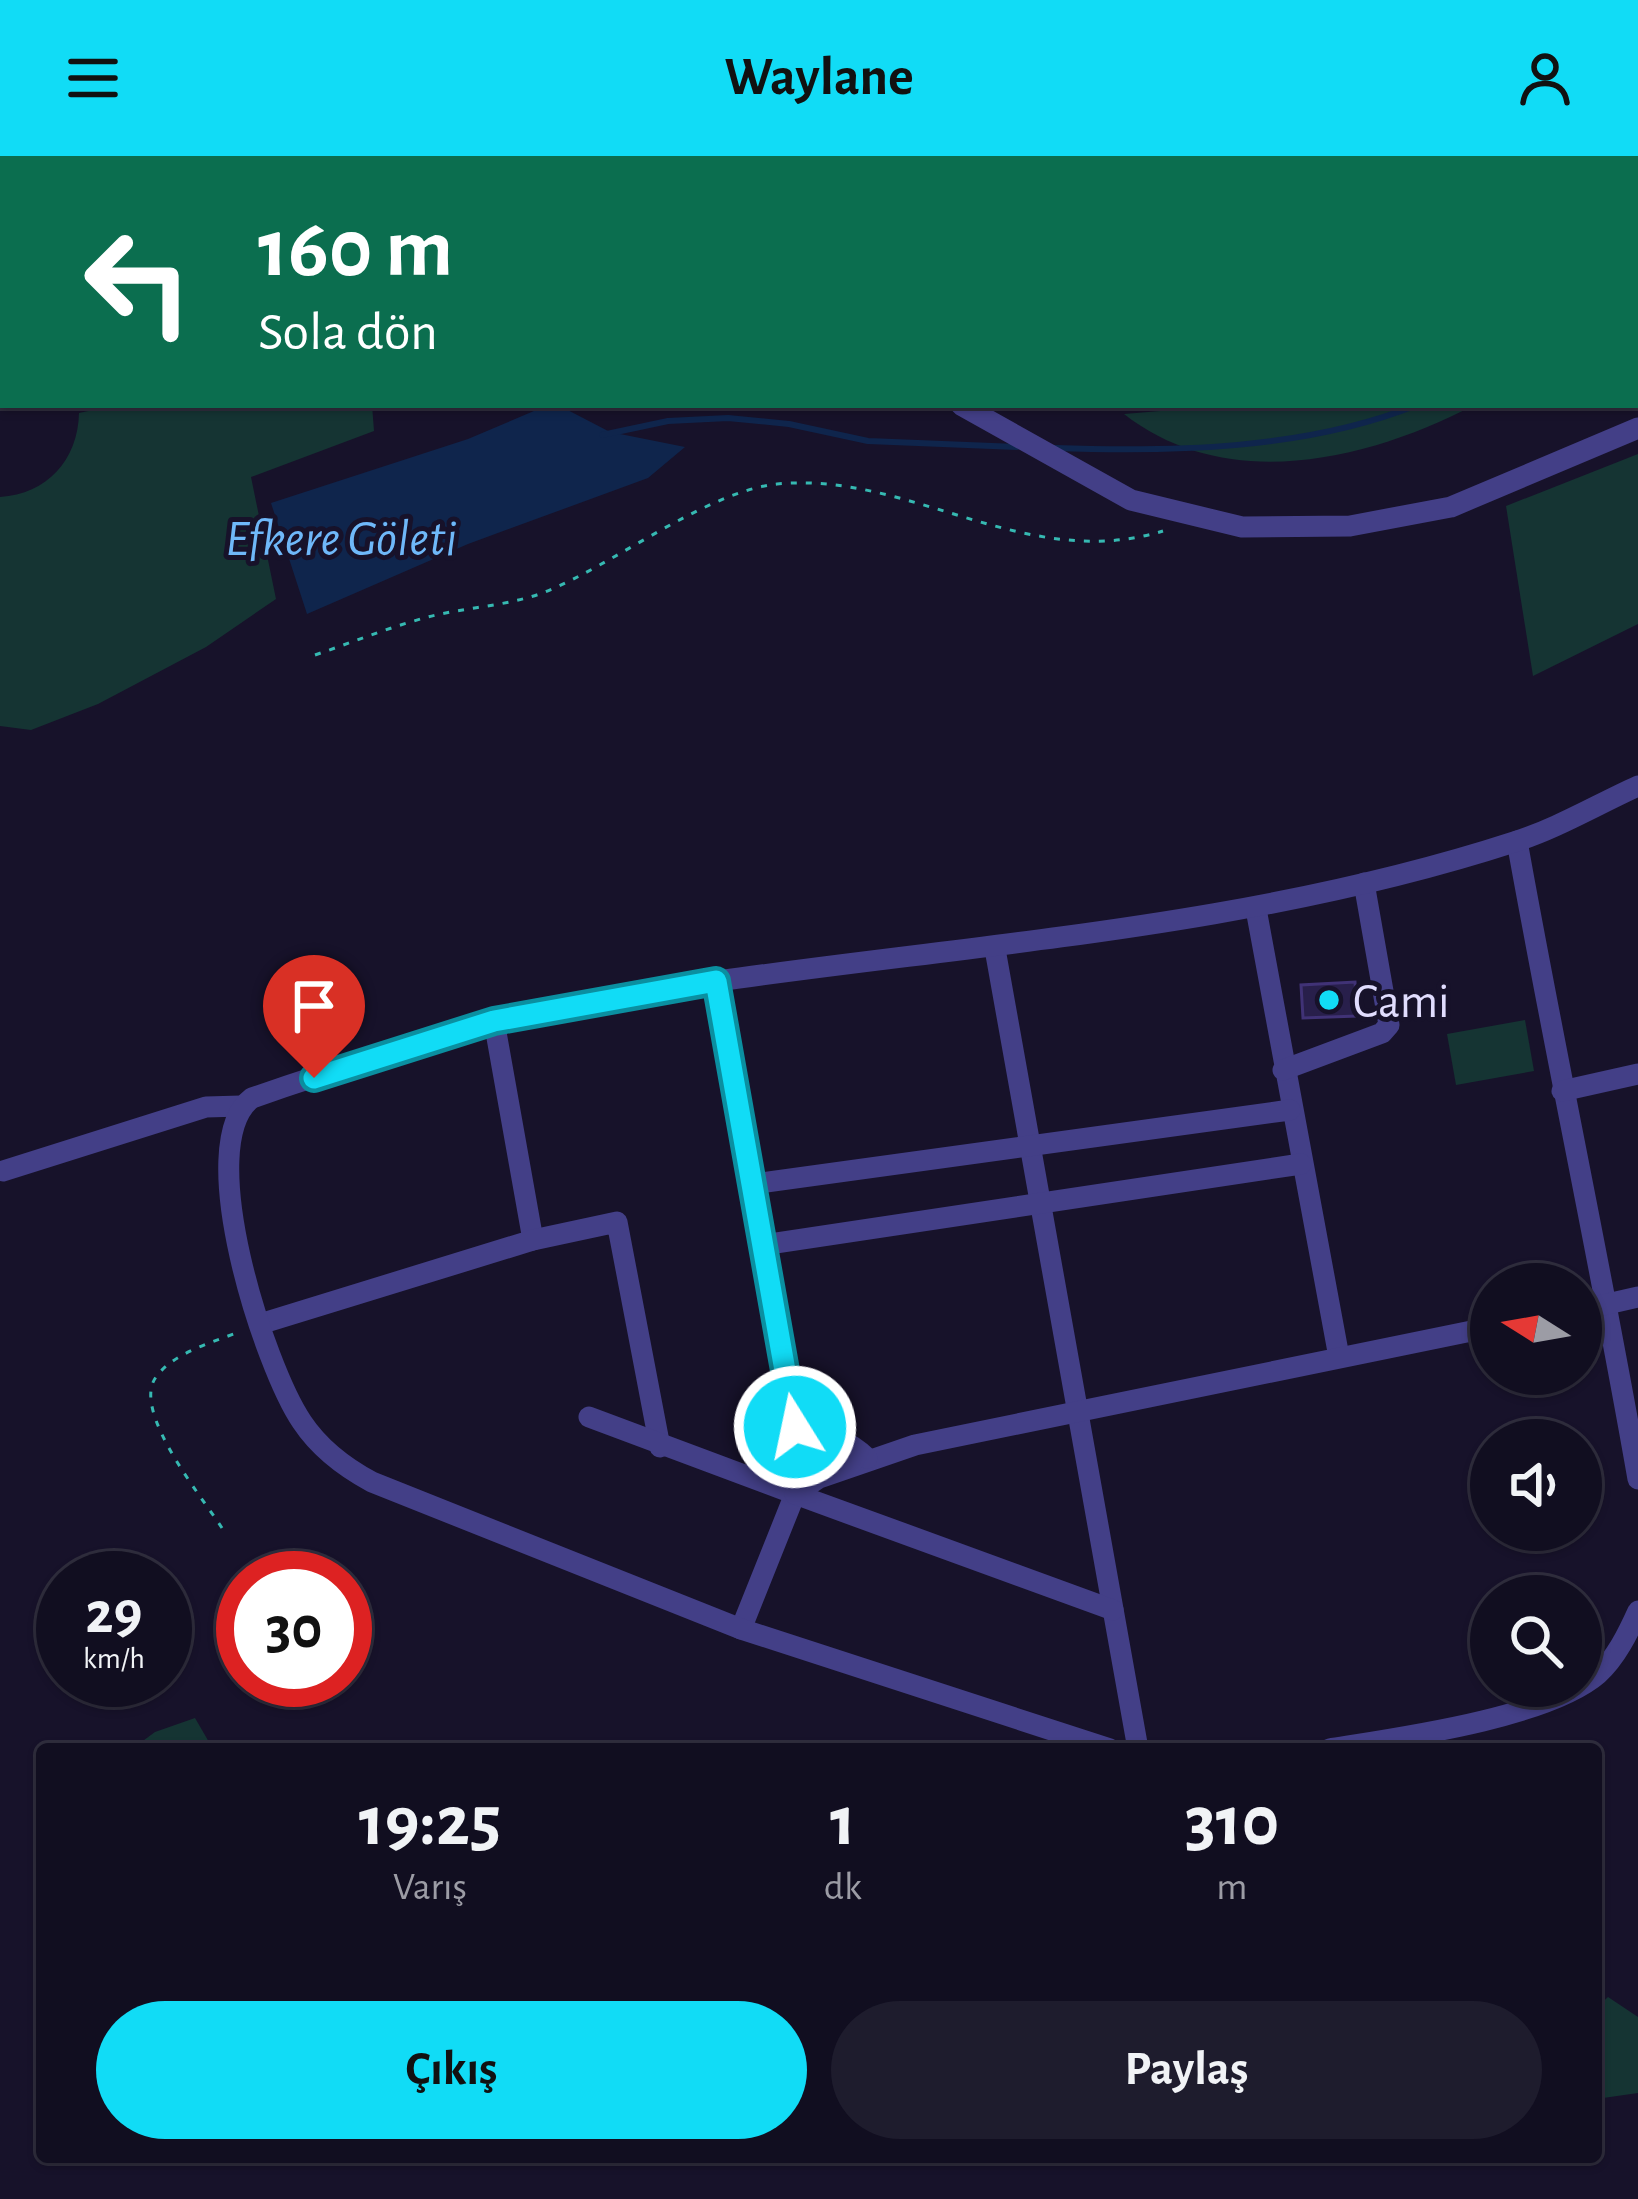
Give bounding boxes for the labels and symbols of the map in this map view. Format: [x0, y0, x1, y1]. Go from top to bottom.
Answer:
water label: Efkere Göleti [225, 514, 457, 565]
pin [263, 955, 365, 1078]
place label: Cami [1353, 979, 1450, 1027]
marker: Cami [1316, 987, 1342, 1013]
north arrow [1470, 1263, 1602, 1395]
position arrow [732, 1364, 858, 1490]
speed limit sign: 30 [216, 1551, 372, 1707]

